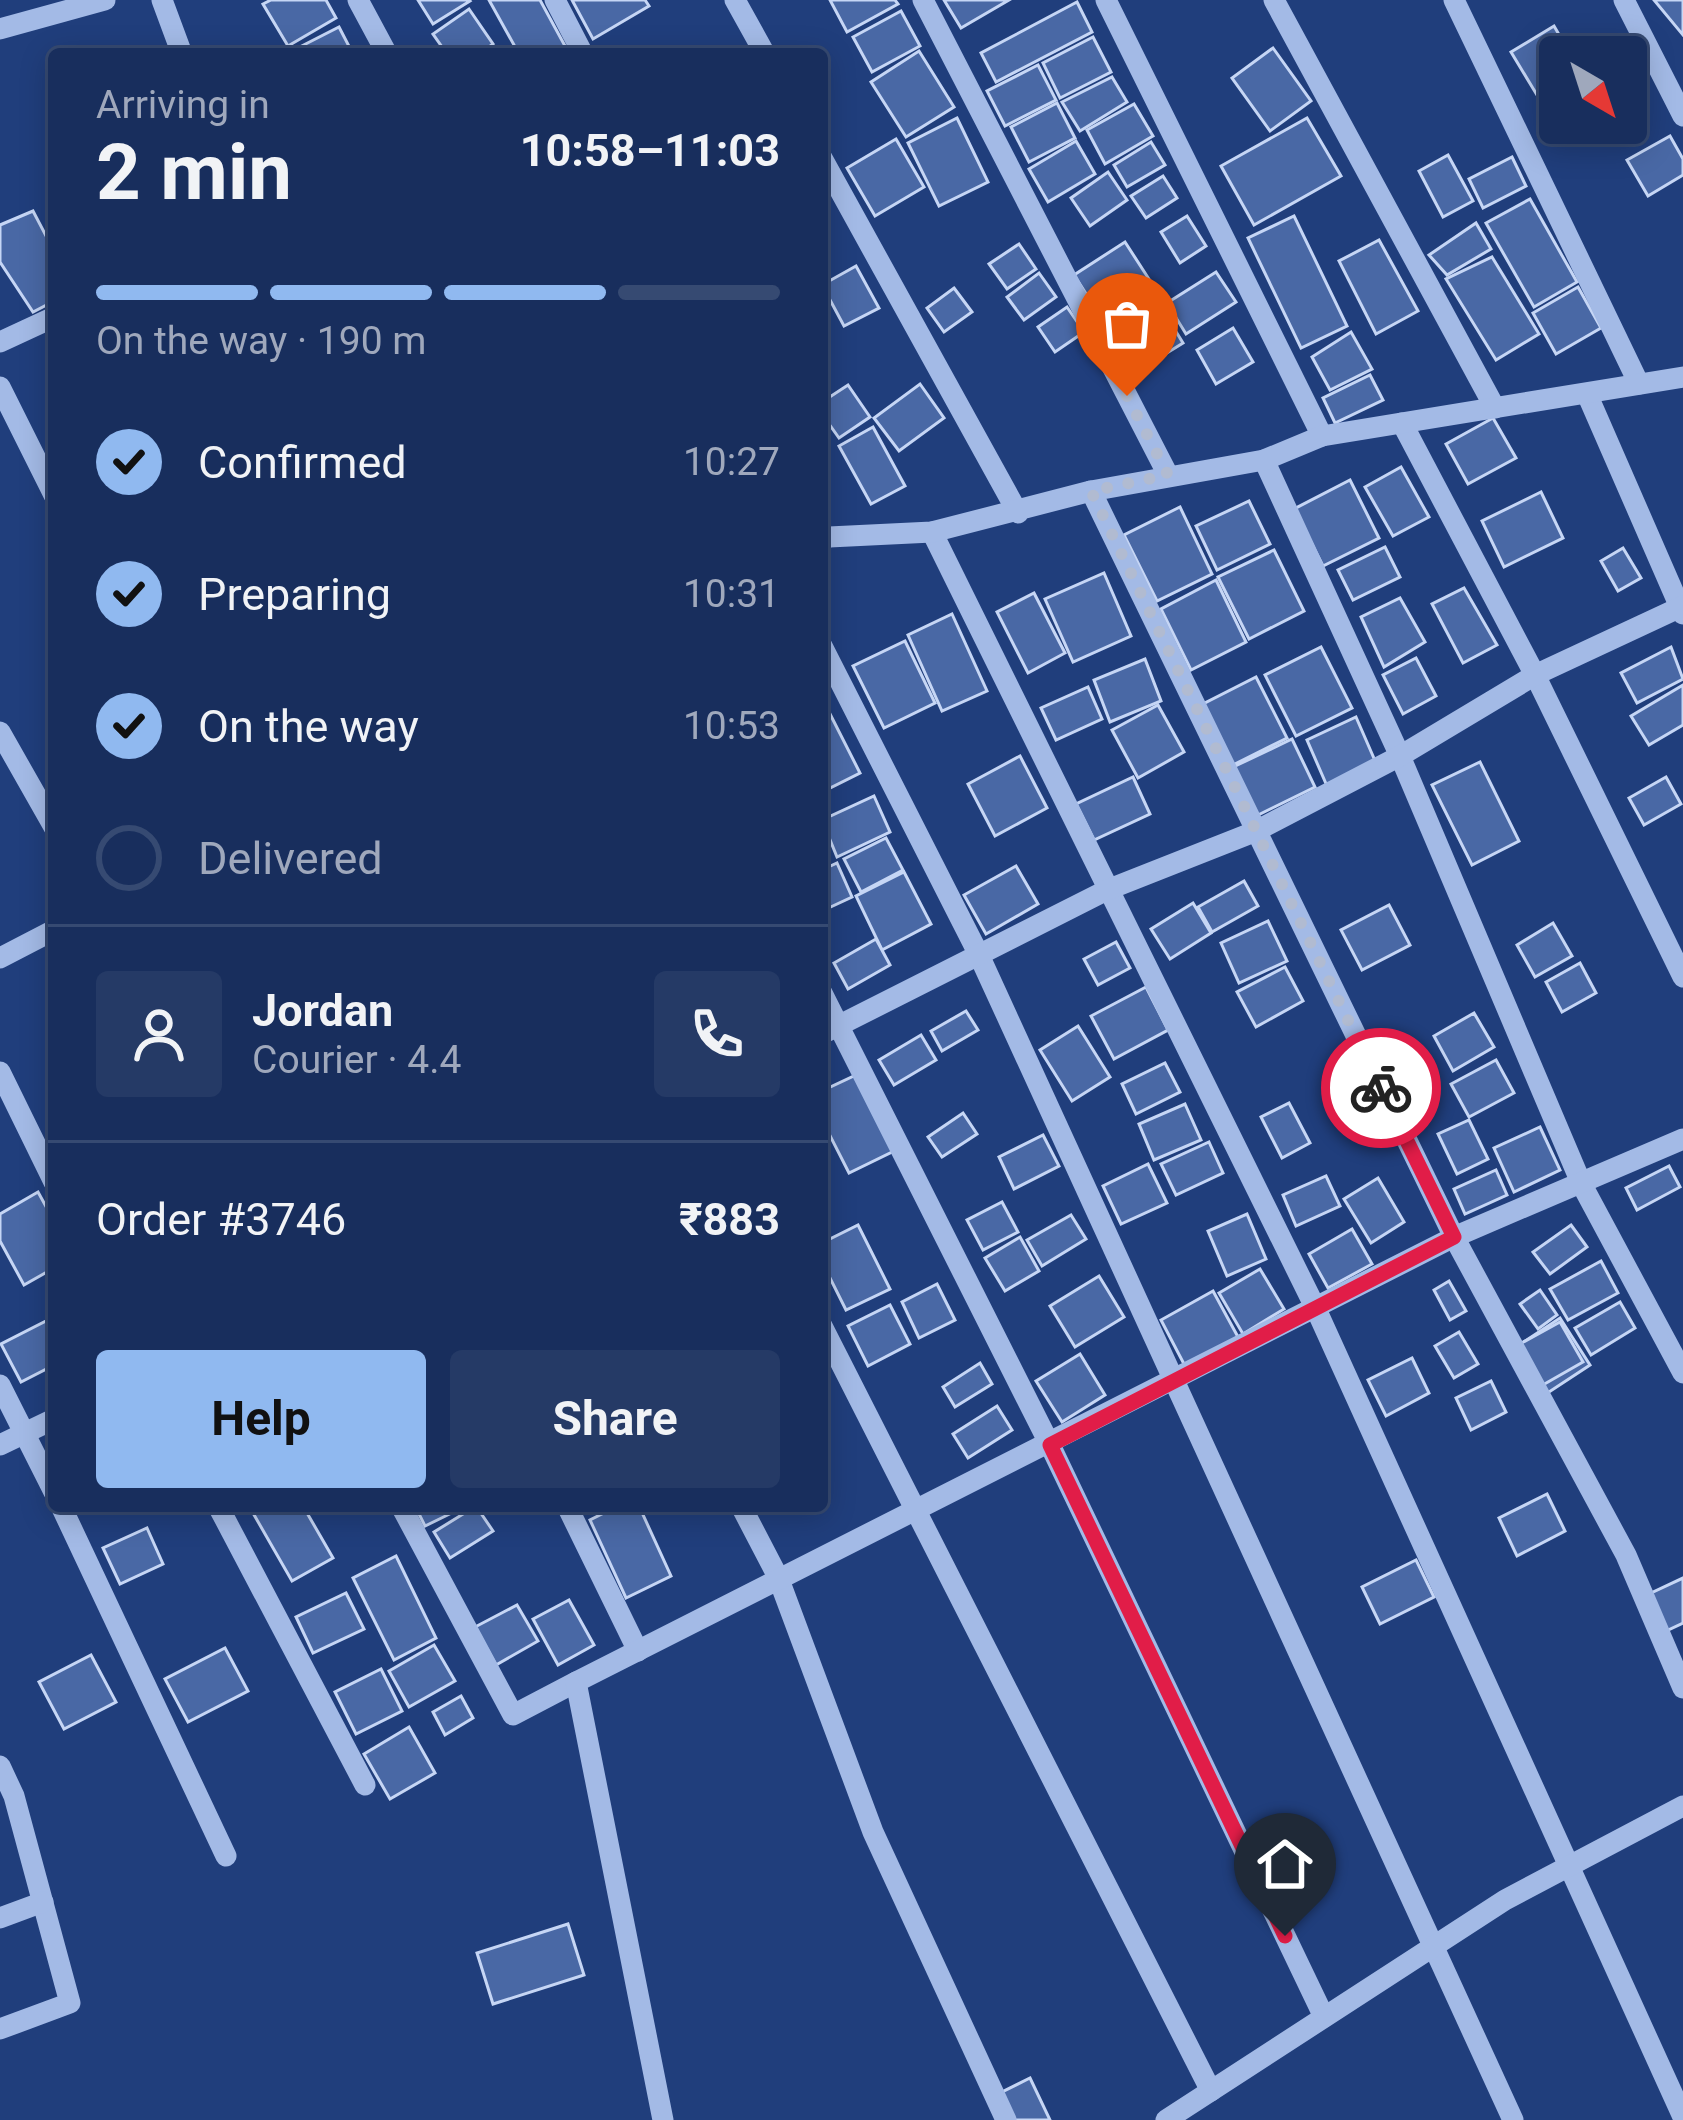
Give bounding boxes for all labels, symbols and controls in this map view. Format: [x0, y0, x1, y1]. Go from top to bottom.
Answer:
north arrow [1539, 36, 1647, 144]
map controls [1539, 36, 1647, 144]
text: Arriving in [96, 82, 270, 128]
text: 10:58–11:03 [520, 124, 780, 177]
text: 2 min [96, 127, 292, 218]
pin [1076, 273, 1178, 396]
icon: bag [1094, 291, 1160, 357]
text: On the way · 190 m [96, 318, 427, 364]
icon: check [96, 429, 162, 495]
text: Confirmed [198, 436, 407, 489]
text: 10:27 [683, 439, 780, 485]
icon: check [96, 561, 162, 627]
text: Preparing [198, 568, 391, 621]
text: 10:31 [683, 571, 780, 617]
icon: check [96, 693, 162, 759]
text: On the way [198, 700, 419, 753]
text: 10:53 [683, 703, 780, 749]
text: Delivered [198, 832, 383, 885]
button: person [96, 971, 222, 1097]
button: phone [654, 971, 780, 1097]
text: Jordan [252, 984, 393, 1037]
courier [1321, 1028, 1441, 1148]
text: Courier · 4.4 [252, 1037, 461, 1083]
icon: bike [1348, 1055, 1414, 1121]
text: Order #3746 [96, 1193, 346, 1246]
text: ₹883 [679, 1193, 780, 1246]
button: Help [96, 1350, 426, 1488]
button: Share [450, 1350, 780, 1488]
pin [1234, 1813, 1336, 1936]
icon: home [1252, 1831, 1318, 1897]

